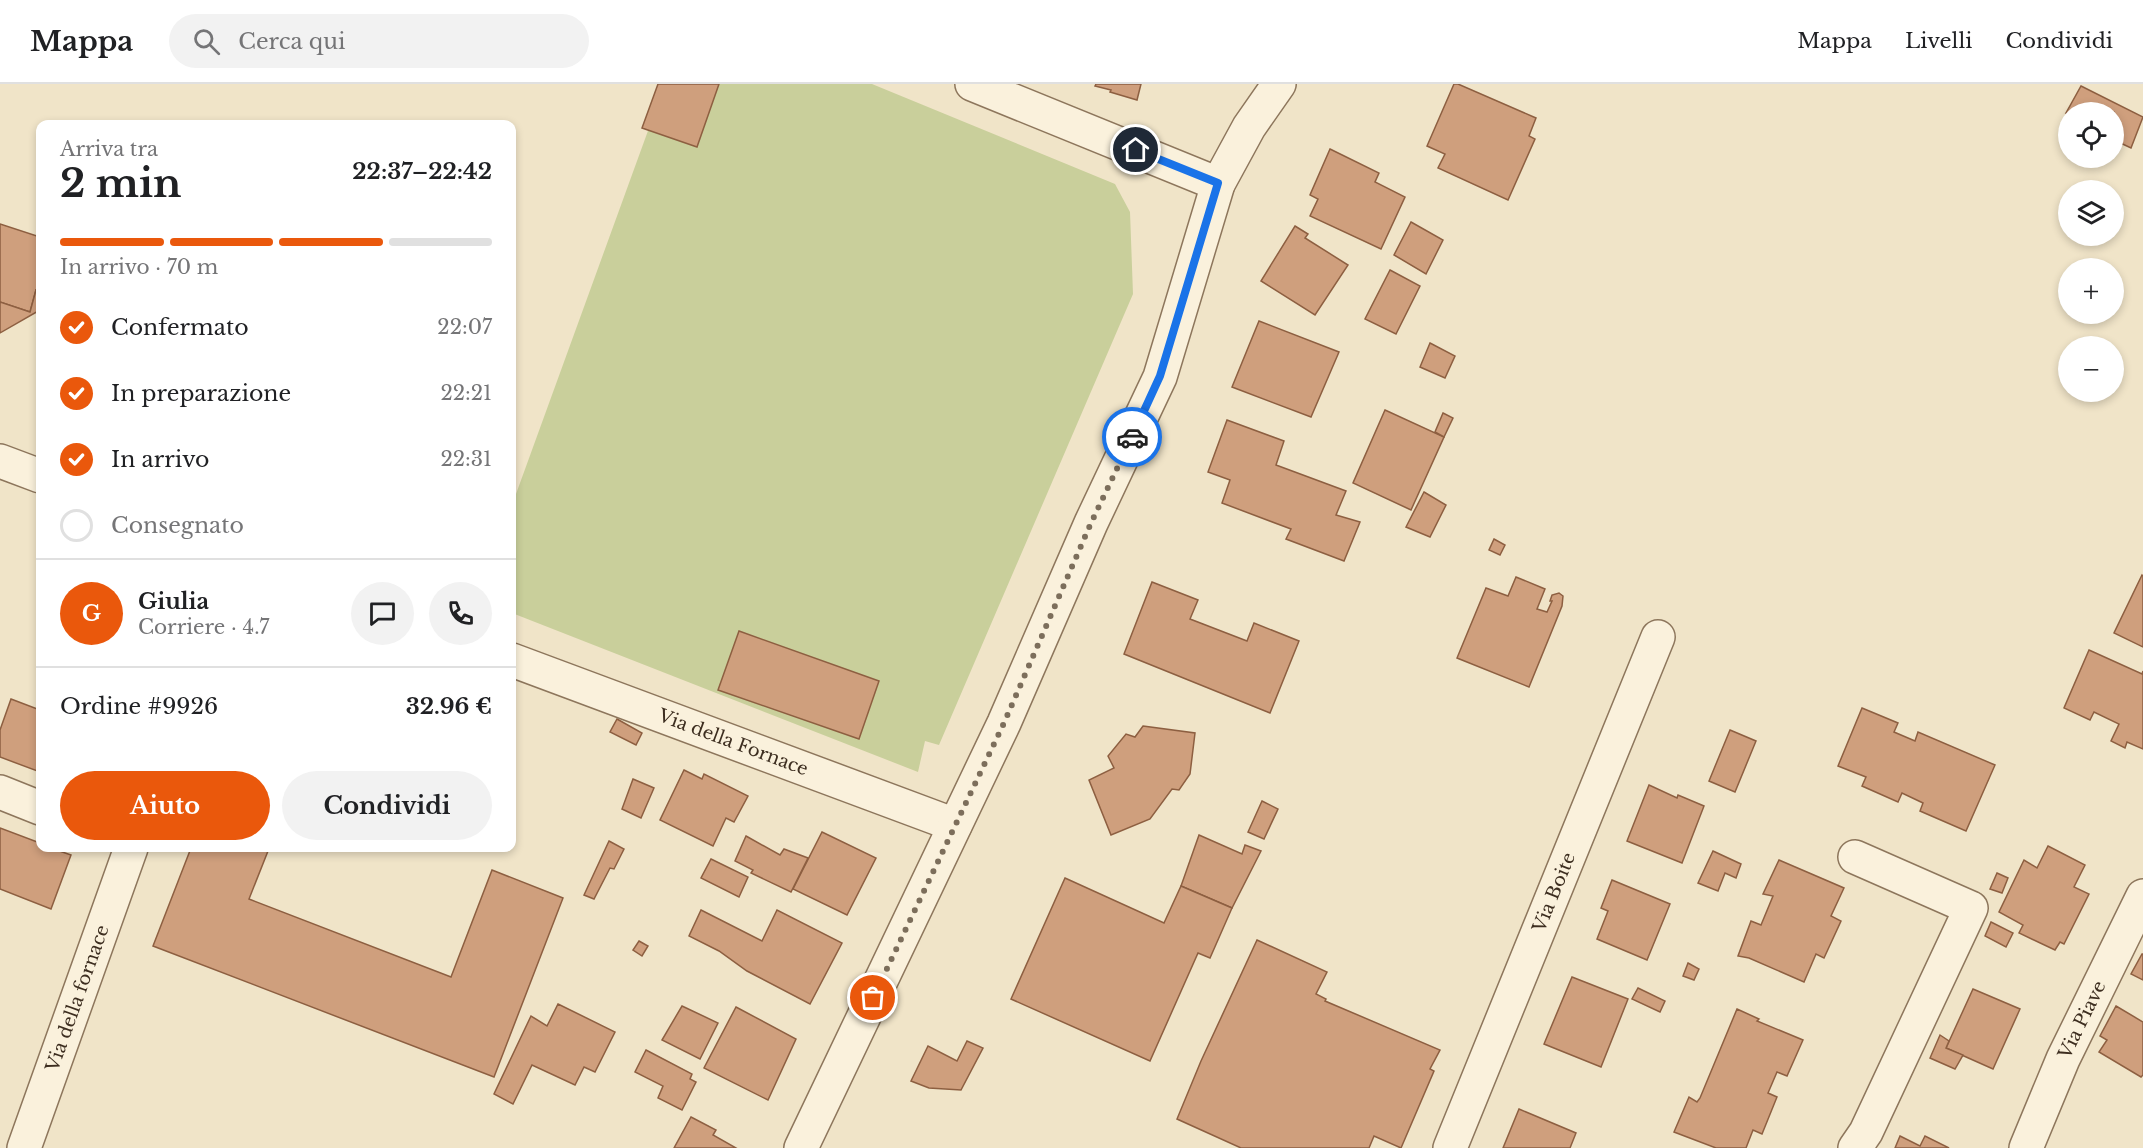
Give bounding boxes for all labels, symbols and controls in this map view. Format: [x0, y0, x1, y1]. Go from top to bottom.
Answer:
search box [169, 14, 589, 68]
text: Mappa [30, 24, 133, 59]
icon: search [190, 25, 223, 58]
text: Cerca qui [238, 28, 345, 55]
text: Mappa [1797, 28, 1872, 54]
text: Livelli [1905, 28, 1972, 54]
text: Condividi [2005, 28, 2113, 54]
map controls [2058, 102, 2124, 402]
button: locate [2058, 102, 2124, 168]
pin [1110, 124, 1161, 175]
icon: home [1119, 133, 1152, 166]
text: Arriva tra [60, 137, 158, 161]
text: 22:37–22:42 [352, 158, 492, 185]
text: 2 min [60, 159, 181, 208]
button: layers [2058, 180, 2124, 246]
text: In arrivo · 70 m [60, 255, 218, 279]
button: + [2058, 258, 2124, 324]
icon: check [60, 311, 93, 344]
text: Confermato [111, 314, 249, 341]
text: 22:07 [437, 315, 492, 339]
button: − [2058, 336, 2124, 402]
icon: check [60, 377, 93, 410]
text: In preparazione [111, 380, 291, 407]
text: 22:21 [440, 381, 492, 405]
courier [1102, 407, 1162, 467]
icon: car [1116, 421, 1149, 454]
icon: check [60, 443, 93, 476]
text: In arrivo [111, 446, 210, 473]
text: 22:31 [440, 447, 492, 471]
text: Consegnato [111, 512, 244, 539]
button: chat [351, 582, 414, 645]
button: phone [429, 582, 492, 645]
text: Giulia [138, 588, 209, 615]
text: G [82, 600, 101, 627]
text: Corriere · 4.7 [138, 615, 269, 639]
text: Ordine #9926 [60, 693, 218, 720]
text: 32.96 € [406, 693, 492, 720]
street label: Via della Fornace [654, 704, 811, 780]
button: Aiuto [60, 771, 270, 840]
button: Condividi [282, 771, 492, 840]
street label: Via Boite [1528, 849, 1580, 936]
street label: Via della fornace [41, 922, 114, 1075]
pin [847, 972, 898, 1023]
street label: Via Piave [2053, 977, 2111, 1063]
icon: bag [856, 981, 889, 1014]

